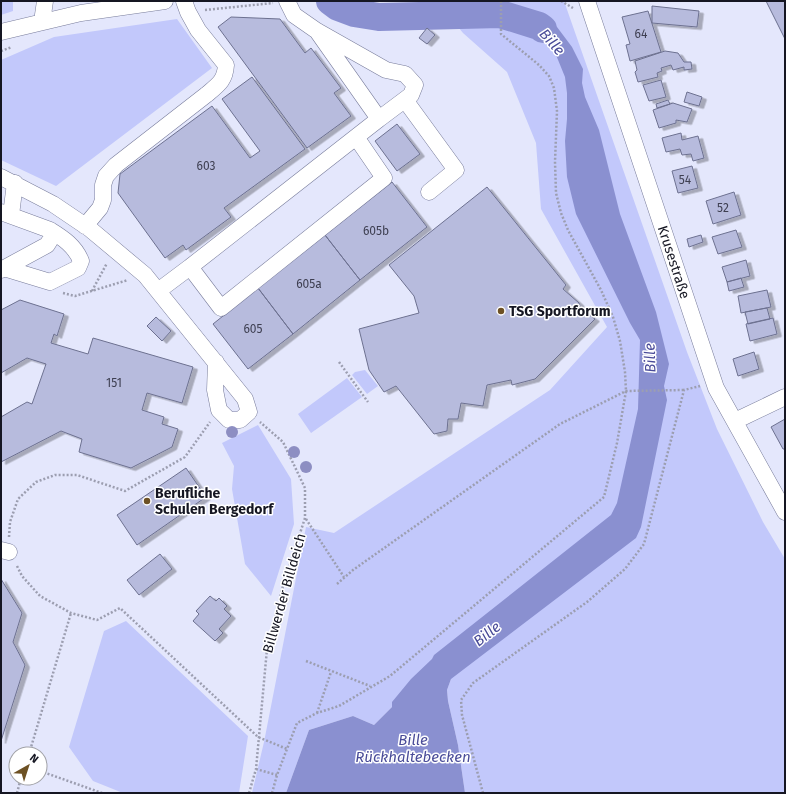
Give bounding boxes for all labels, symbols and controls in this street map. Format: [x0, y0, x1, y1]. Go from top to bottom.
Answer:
water label: Bille [536, 25, 569, 59]
house number: 64 [635, 27, 648, 41]
house number: 603 [197, 159, 215, 173]
house number: 54 [679, 173, 692, 187]
house number: 52 [717, 201, 729, 215]
street label: Krusestraße [654, 223, 693, 301]
house number: 605b [363, 224, 389, 238]
house number: 605a [296, 277, 322, 291]
place label: TSG Sportforum [509, 303, 611, 320]
marker: TSG Sportforum [496, 306, 506, 316]
house number: 605 [243, 322, 263, 336]
water label: Bille [640, 343, 660, 373]
house number: 151 [106, 376, 122, 390]
place label: Berufliche Schulen Bergedorf [155, 485, 275, 518]
marker: Berufliche Schulen Bergedorf [142, 496, 152, 506]
street label: Billwerder Billdeich [259, 531, 310, 655]
water label: Bille [470, 618, 504, 650]
water label: Bille Rückhaltebecken [355, 731, 471, 766]
north arrow [8, 746, 48, 786]
text: N [27, 751, 41, 766]

